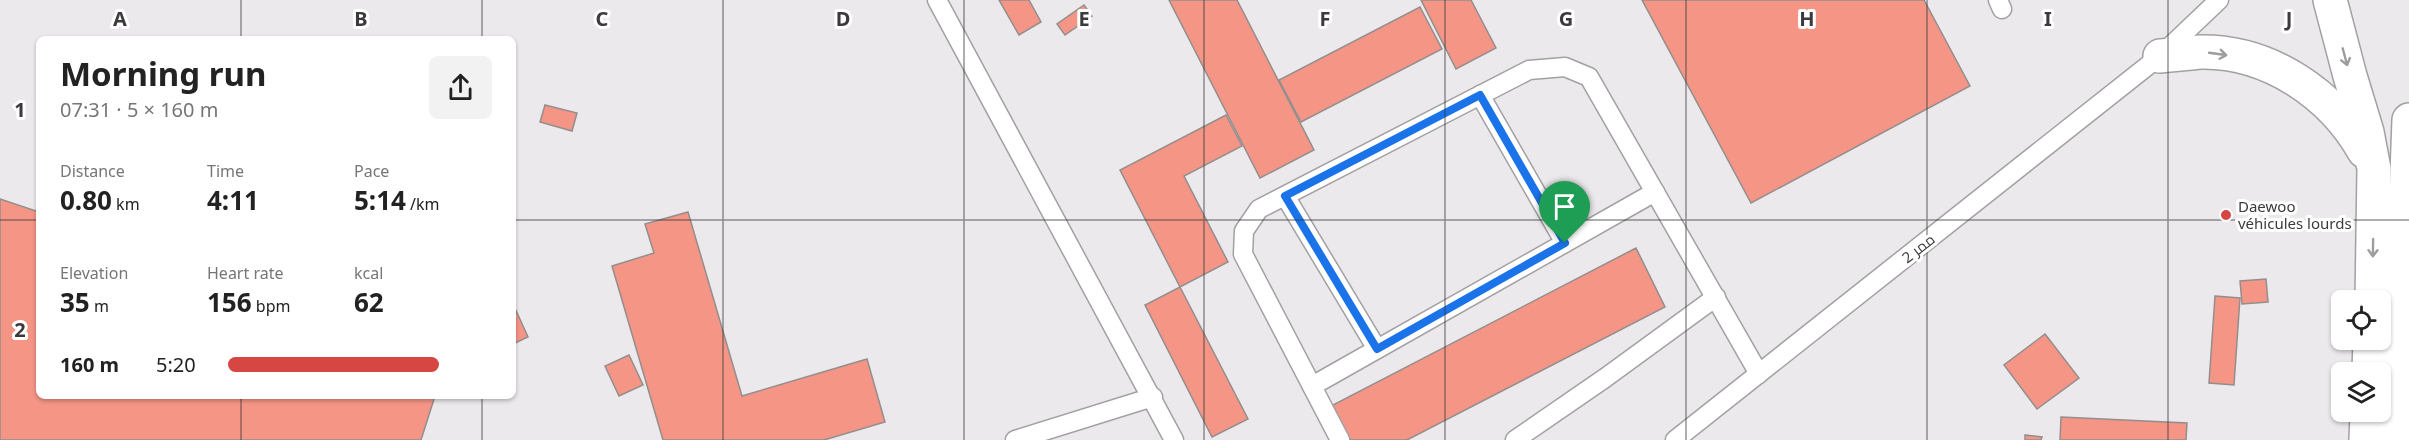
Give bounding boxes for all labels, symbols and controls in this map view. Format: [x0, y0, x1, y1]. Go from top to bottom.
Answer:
text: A [113, 5, 127, 32]
text: B [354, 5, 368, 32]
text: C [596, 5, 609, 32]
text: D [836, 5, 850, 32]
text: E [1078, 5, 1090, 32]
text: F [1320, 5, 1330, 32]
text: G [1559, 5, 1573, 32]
text: H [1799, 5, 1815, 32]
text: I [2044, 5, 2052, 32]
text: J [2284, 5, 2292, 32]
one-way arrow [2339, 47, 2351, 66]
one-way arrow [2208, 49, 2227, 60]
text: Morning run [60, 51, 266, 96]
button: share [429, 56, 492, 119]
text: 1 [14, 96, 26, 123]
text: 07:31 · 5 × 160 m [60, 96, 218, 123]
text: Distance [60, 160, 125, 182]
text: Time [207, 160, 244, 182]
text: Pace [354, 160, 389, 182]
pin [1539, 181, 1590, 243]
text: 0.80 [60, 182, 112, 218]
text: 4:11 [207, 182, 259, 218]
text: 5:14 [354, 182, 406, 218]
icon: arrive [1548, 190, 1581, 223]
text: km [112, 193, 140, 215]
text: /km [406, 193, 440, 215]
place label: Daewoo véhicules lourds [2238, 196, 2352, 233]
marker: Daewoo véhicules lourds [2219, 208, 2233, 222]
street label: ممر 2 [1897, 229, 1939, 267]
one-way arrow [2367, 237, 2378, 257]
text: Elevation [60, 262, 128, 284]
text: Heart rate [207, 262, 283, 284]
text: kcal [354, 262, 383, 284]
text: 35 [60, 284, 90, 320]
text: 156 [207, 284, 252, 320]
text: 62 [354, 284, 384, 320]
map controls [2331, 290, 2391, 422]
button: locate [2331, 290, 2391, 350]
text: m [90, 295, 109, 317]
text: bpm [252, 295, 290, 317]
text: 2 [14, 316, 26, 343]
text: 160 m [60, 351, 119, 378]
text: 5:20 [156, 351, 196, 378]
button: layers [2331, 362, 2391, 422]

